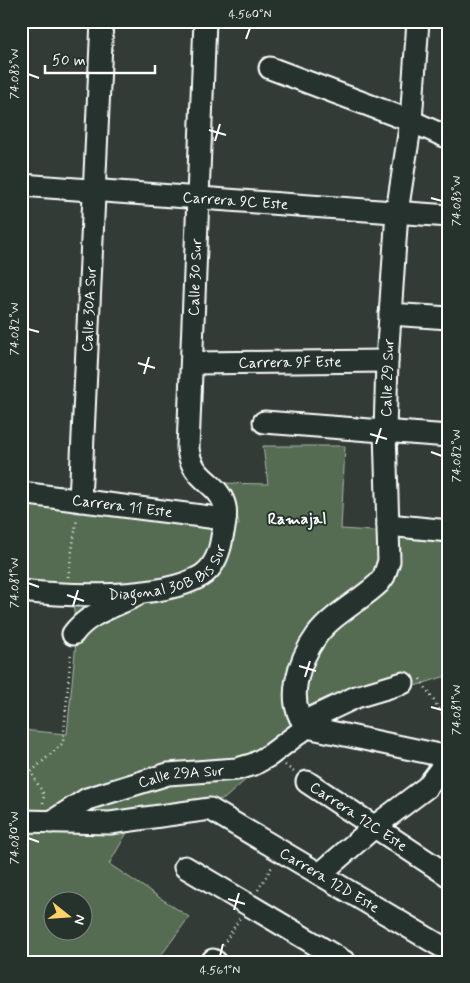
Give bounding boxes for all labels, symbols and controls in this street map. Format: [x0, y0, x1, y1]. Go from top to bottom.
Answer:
text: 4.560°N [229, 7, 271, 23]
scale bar [45, 42, 155, 74]
text: 74.083°W [7, 49, 23, 99]
text: 50 m [52, 51, 86, 71]
text: 74.083°W [449, 176, 465, 226]
street label: Carrera 9C Este [182, 188, 289, 215]
street label: Calle 30 Sur [184, 237, 207, 316]
street label: Calle 30A Sur [78, 265, 102, 353]
text: 74.082°W [7, 303, 23, 355]
street label: Calle 29 Sur [377, 338, 399, 418]
street label: Carrera 9F Este [238, 352, 342, 374]
text: 74.082°W [449, 430, 465, 482]
street label: Carrera 11 Este [71, 491, 173, 523]
district label: Ramajal [268, 509, 326, 530]
street label: Diagonal 30B Bis Sur [108, 542, 231, 606]
text: 74.081°W [7, 558, 23, 608]
text: 74.081°W [449, 685, 465, 735]
street label: Calle 29A Sur [136, 761, 225, 794]
street label: Carrera 12C Este [305, 777, 411, 857]
text: 74.080°W [7, 811, 23, 864]
street label: Carrera 12D Este [275, 843, 383, 918]
north arrow [42, 890, 92, 940]
text: N [70, 912, 89, 927]
text: 4.561°N [200, 963, 240, 979]

